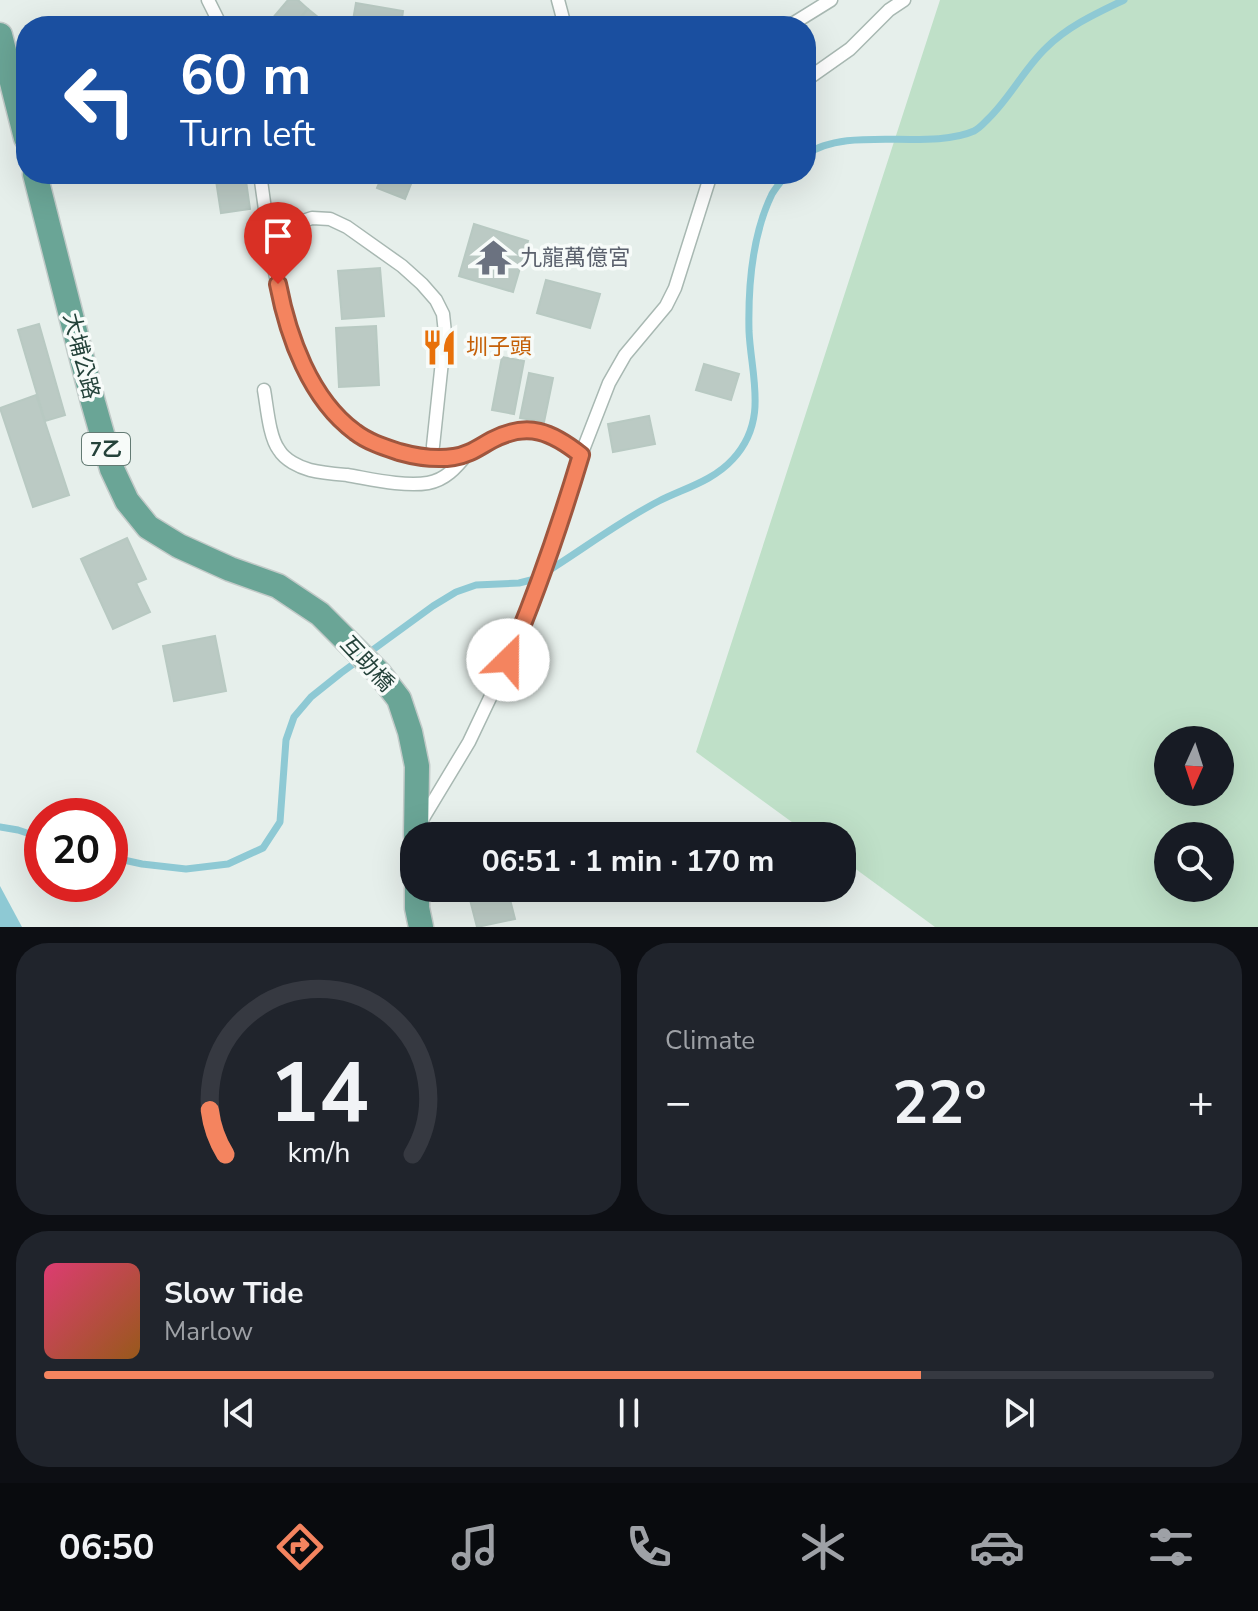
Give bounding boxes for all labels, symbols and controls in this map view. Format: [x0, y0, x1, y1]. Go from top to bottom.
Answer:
text: 60 m [180, 37, 311, 114]
icon: left [48, 48, 152, 152]
text: Turn left [180, 110, 315, 159]
pin [244, 202, 312, 284]
icon: arrive [256, 214, 300, 258]
temple icon: 九龍萬億宮 [475, 239, 513, 277]
place label: 九龍萬億宮 [520, 243, 630, 273]
street label: 大埔公路 [56, 310, 106, 402]
restaurant icon: 圳子頭 [421, 328, 459, 366]
place label: 圳子頭 [466, 332, 532, 362]
road number: 7乙 [82, 433, 130, 465]
position arrow [466, 618, 550, 702]
street label: 互助橋 [334, 630, 400, 698]
north arrow [1154, 726, 1234, 806]
map controls [1154, 726, 1234, 902]
speed limit sign: 20 [24, 798, 128, 902]
button: search [1154, 822, 1234, 902]
text: 06:51 · 1 min · 170 m [482, 841, 774, 882]
text: Climate [665, 1023, 755, 1058]
text: 14 [269, 1037, 368, 1150]
text: 22° [892, 1062, 987, 1144]
text: − [665, 1073, 691, 1133]
text: + [1188, 1073, 1214, 1133]
text: km/h [287, 1133, 350, 1172]
text: Slow Tide [164, 1273, 304, 1314]
text: Marlow [164, 1314, 253, 1349]
icon: previous [217, 1391, 261, 1435]
icon: pause [607, 1391, 651, 1435]
icon: next [997, 1391, 1041, 1435]
icon: directions [272, 1519, 328, 1575]
icon: music [447, 1519, 503, 1575]
icon: phone [621, 1519, 677, 1575]
icon: climate [795, 1519, 851, 1575]
icon: car [969, 1519, 1025, 1575]
icon: filters [1143, 1519, 1199, 1575]
text: 06:50 [59, 1523, 154, 1572]

